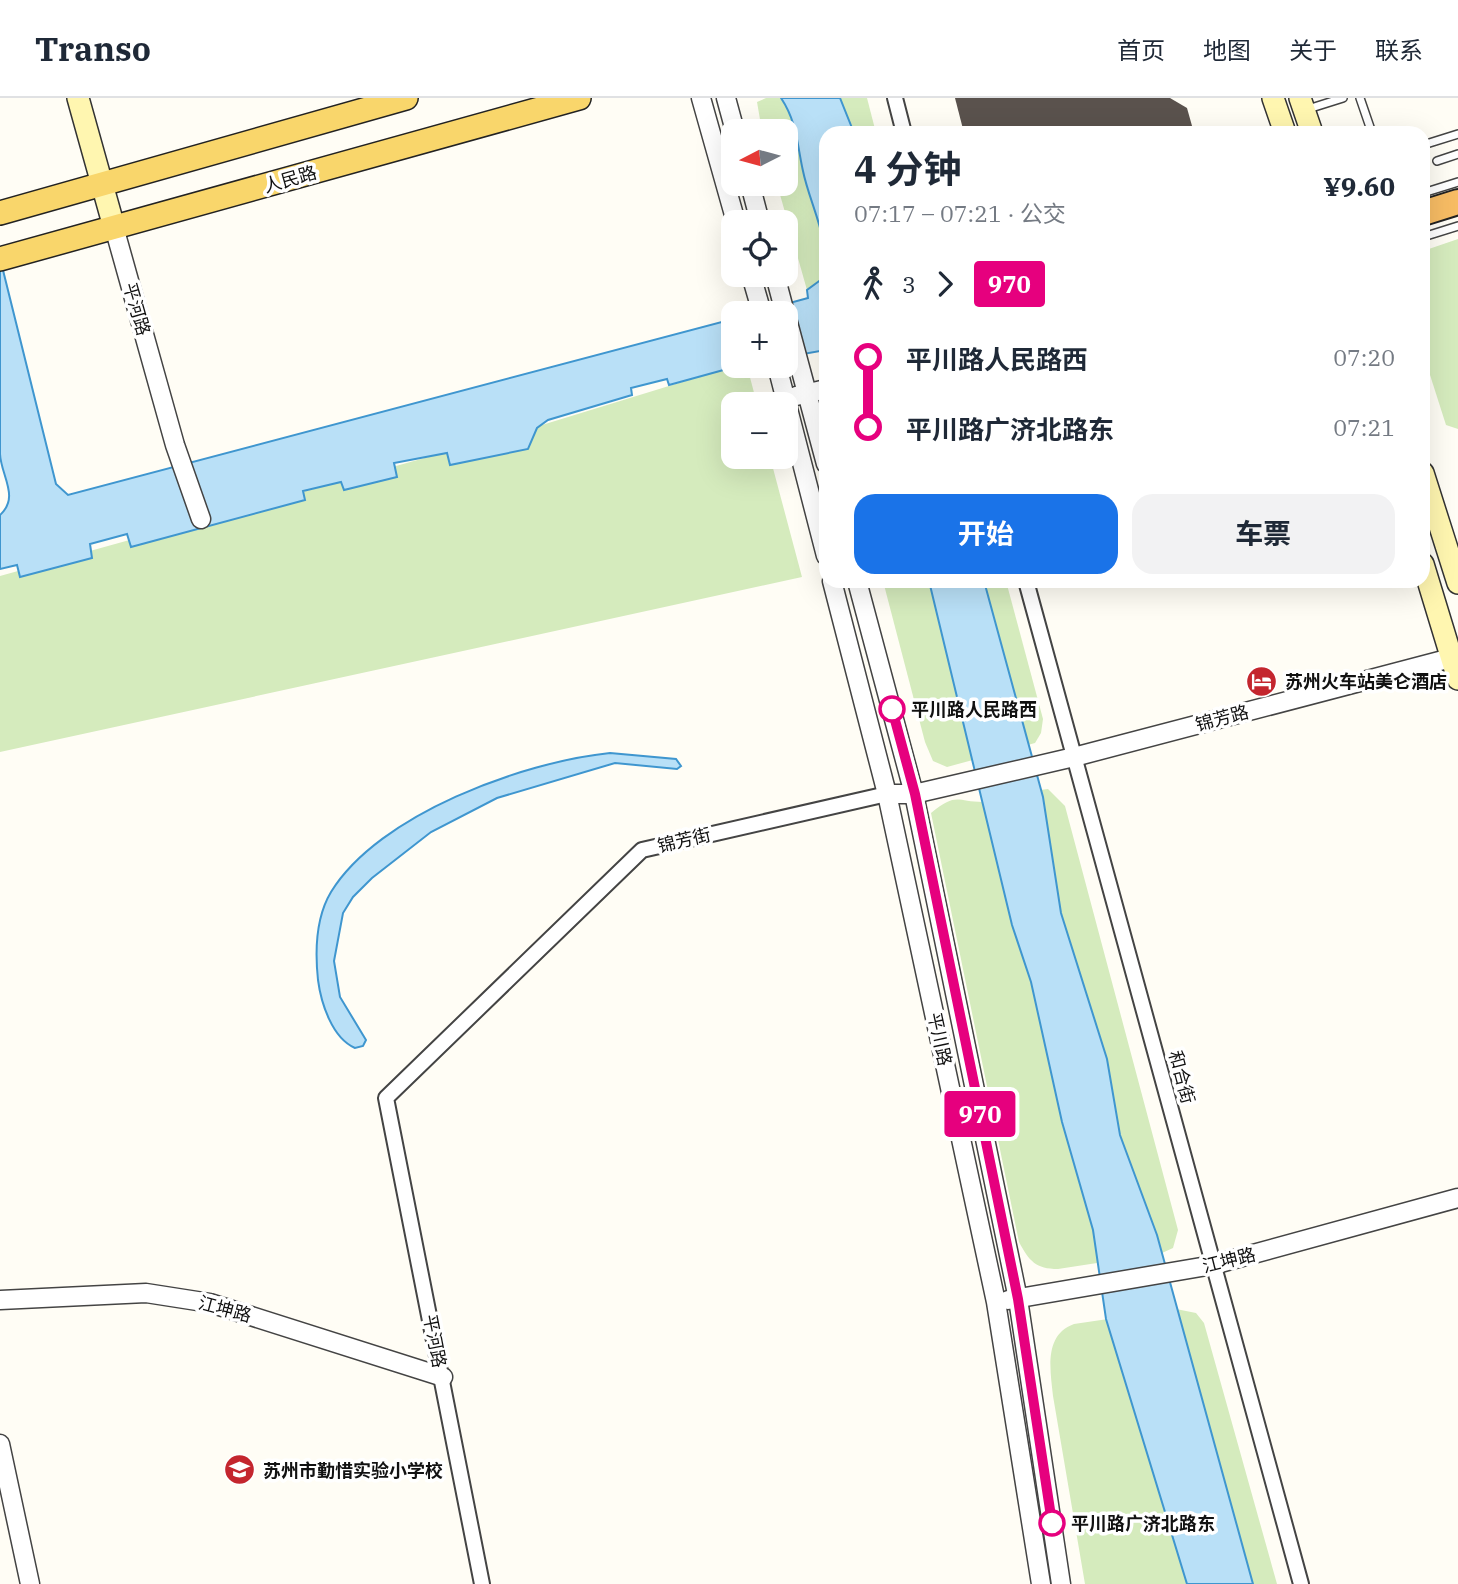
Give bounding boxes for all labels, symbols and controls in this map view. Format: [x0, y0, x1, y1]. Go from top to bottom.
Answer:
text: Transo [35, 27, 151, 70]
text: 首页 [1117, 34, 1165, 66]
text: 地图 [1203, 34, 1251, 66]
text: 关于 [1289, 34, 1337, 66]
text: 联系 [1375, 34, 1423, 66]
north arrow [721, 119, 798, 196]
map controls [721, 119, 798, 469]
text: 4 分钟 [854, 144, 962, 193]
street label: 人民路 [261, 161, 319, 197]
text: ¥9.60 [1323, 169, 1395, 203]
text: 07:17 – 07:21 · 公交 [854, 198, 1066, 228]
button: locate [721, 210, 798, 287]
icon: walk [854, 265, 892, 303]
icon: forward [926, 265, 964, 303]
text: 970 [988, 268, 1031, 300]
text: 3 [902, 269, 916, 299]
street label: 平河路 [119, 280, 155, 338]
button: + [721, 301, 798, 378]
text: 平川路人民路西 [906, 342, 1088, 376]
text: 07:20 [1333, 342, 1395, 372]
button: − [721, 392, 798, 469]
text: 平川路广济北路东 [906, 412, 1114, 446]
text: 07:21 [1333, 412, 1395, 442]
button: 开始 [854, 494, 1118, 574]
button: 车票 [1132, 494, 1395, 574]
hotel icon: 苏州火车站美仑酒店 [1245, 664, 1279, 698]
place label: 苏州火车站美仑酒店 [1285, 670, 1447, 693]
marker: 平川路人民路西 [879, 696, 905, 722]
place label: 平川路人民路西 [911, 698, 1037, 721]
street label: 锦芳路 [1193, 700, 1251, 736]
street label: 锦芳街 [655, 823, 713, 857]
street label: 平川路 [923, 1010, 957, 1068]
street label: 和合街 [1164, 1048, 1200, 1106]
line badge: 970 [940, 1091, 1020, 1137]
text: 970 [958, 1098, 1002, 1130]
street label: 江坤路 [1200, 1242, 1258, 1278]
street label: 江坤路 [196, 1291, 254, 1327]
street label: 平河路 [419, 1312, 451, 1370]
school or university icon: 苏州市勤惜实验小学校 [223, 1453, 257, 1487]
place label: 苏州市勤惜实验小学校 [263, 1459, 443, 1482]
marker: 平川路广济北路东 [1039, 1510, 1065, 1536]
place label: 平川路广济北路东 [1071, 1512, 1215, 1535]

